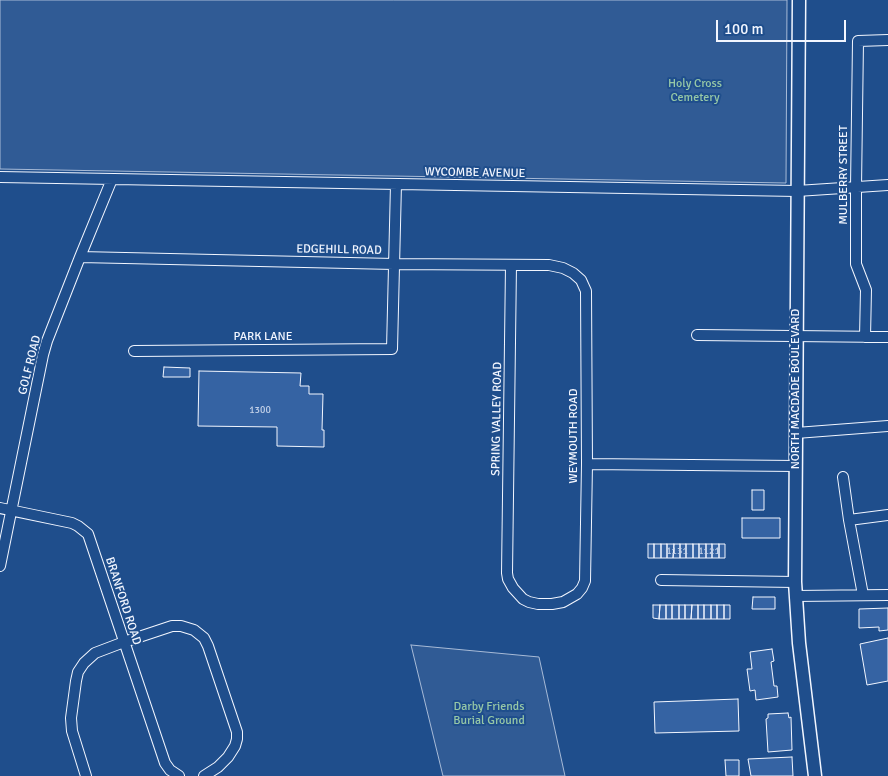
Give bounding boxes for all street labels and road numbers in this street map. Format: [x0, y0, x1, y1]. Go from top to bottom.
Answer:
street label: MULBERRY STREET [837, 125, 851, 225]
street label: WYCOMBE AVENUE [424, 165, 526, 181]
street label: EDGEHILL ROAD [296, 242, 382, 258]
street label: NORTH MACDADE BOULEVARD [789, 309, 803, 469]
street label: PARK LANE [234, 330, 292, 344]
street label: GOLF ROAD [16, 334, 44, 396]
street label: SPRING VALLEY ROAD [489, 362, 505, 476]
street label: WEYMOUTH ROAD [567, 389, 581, 483]
street label: BRANFORD ROAD [102, 555, 144, 647]

